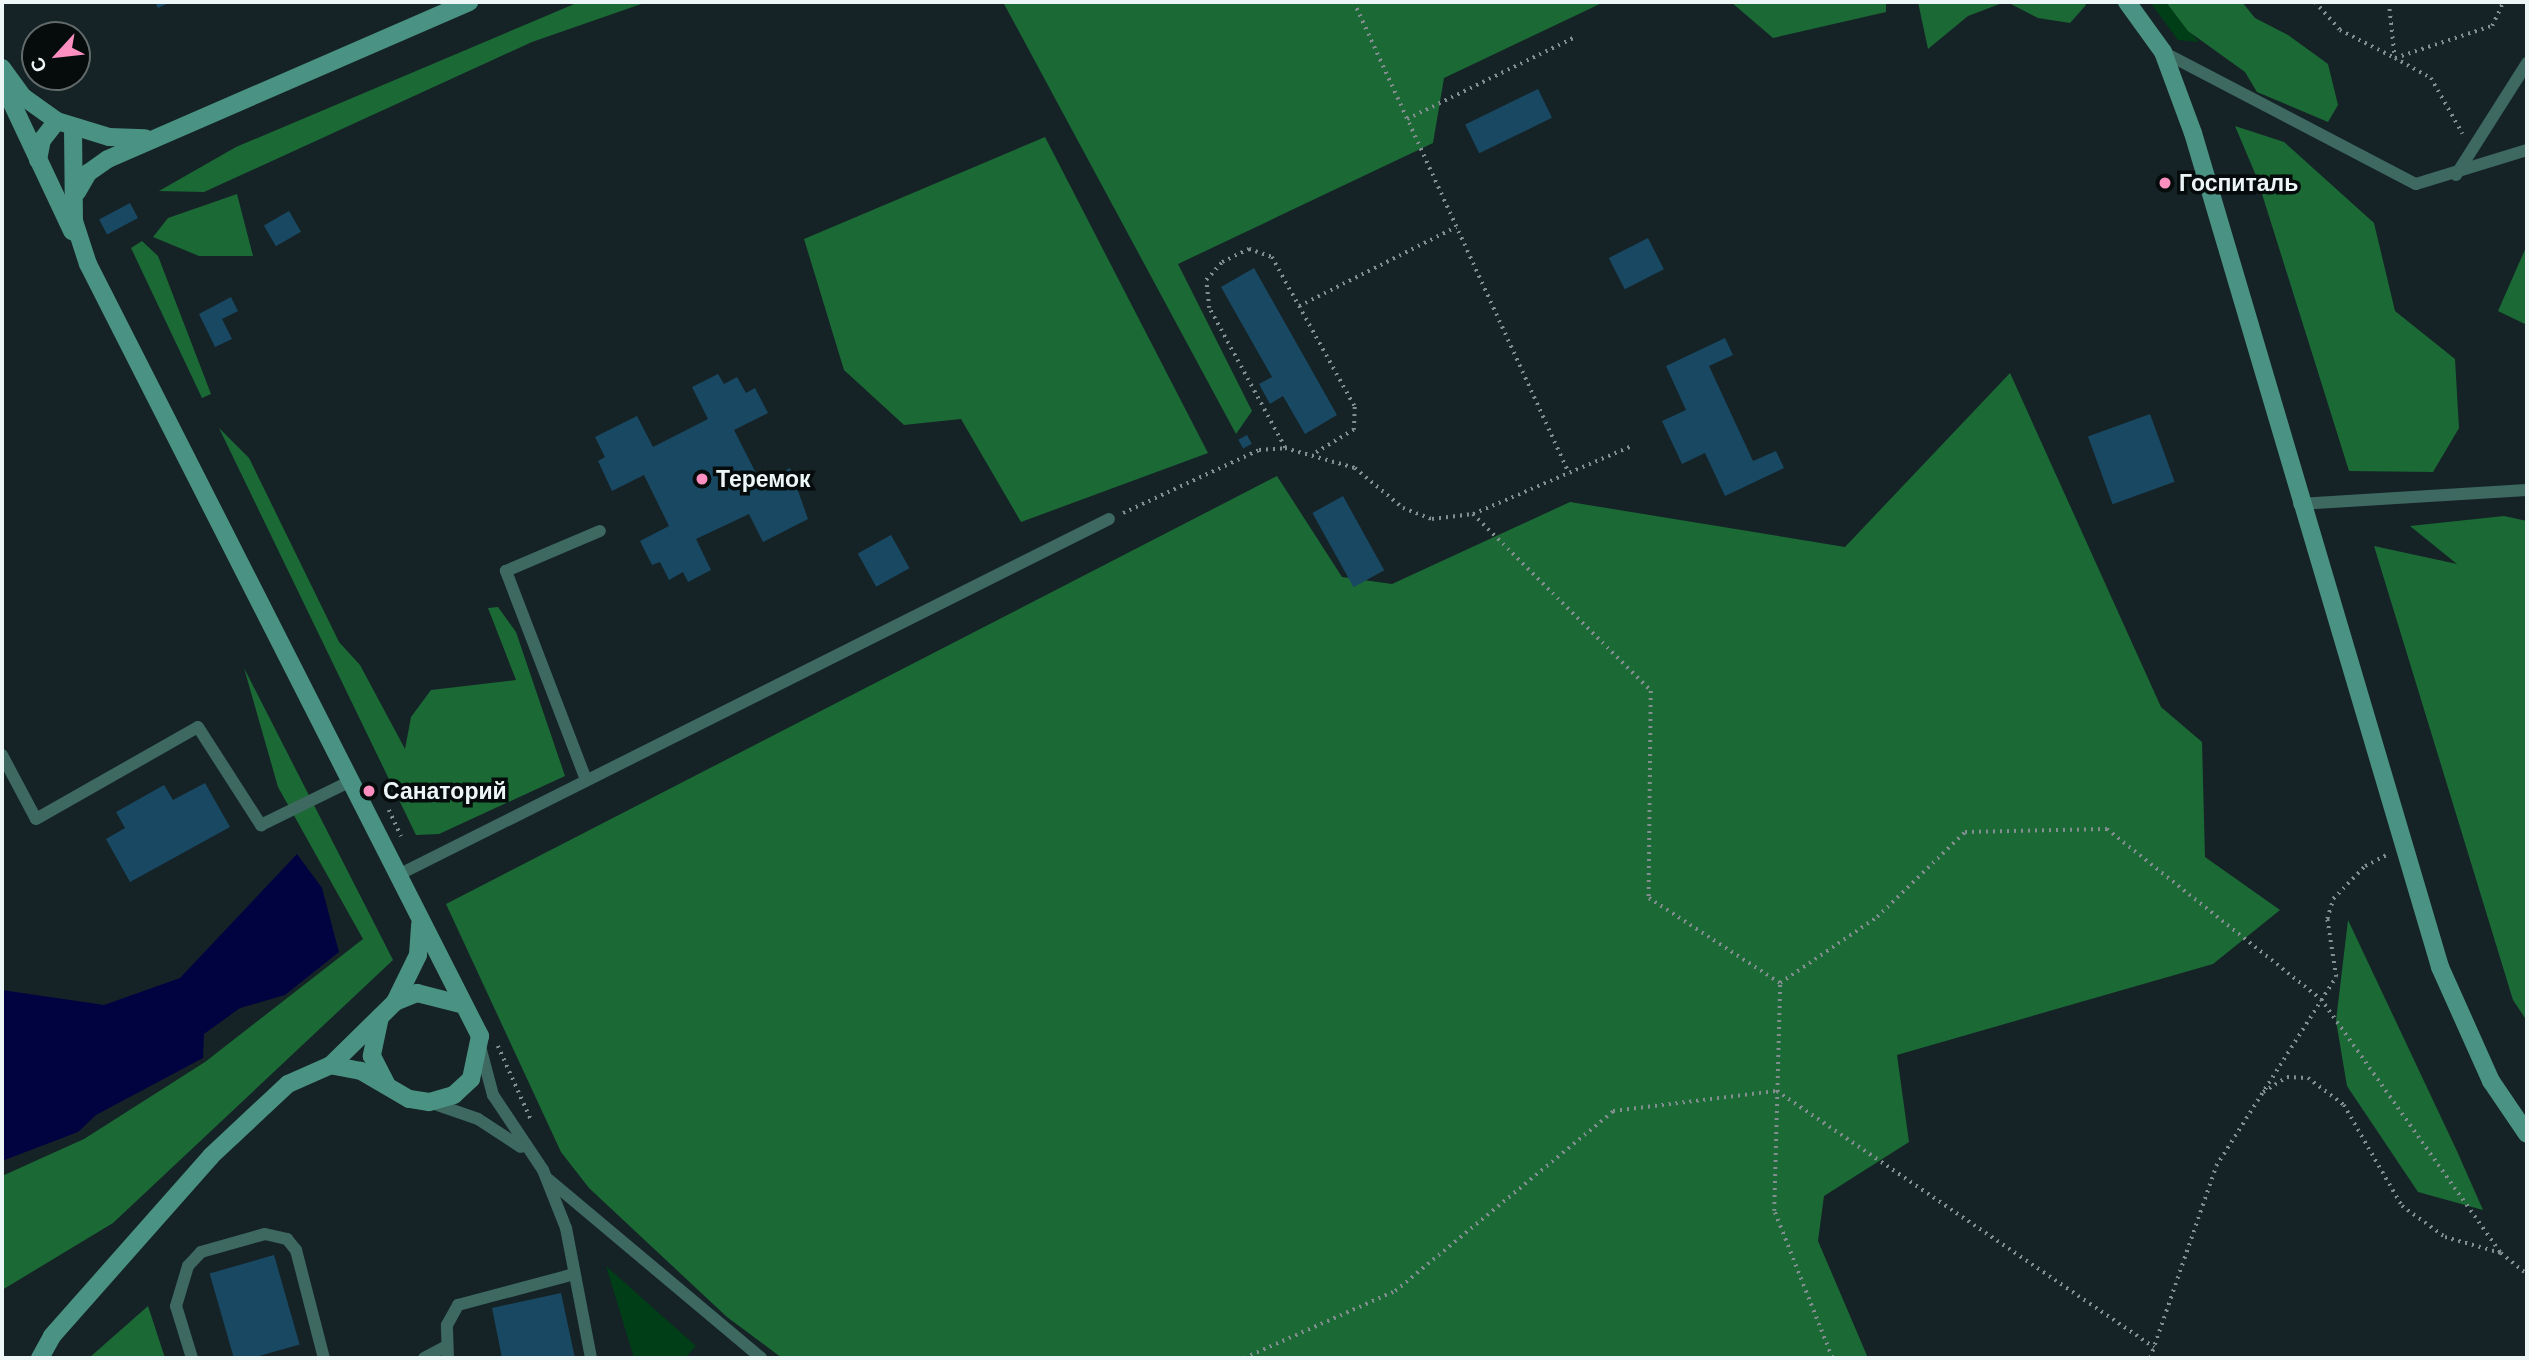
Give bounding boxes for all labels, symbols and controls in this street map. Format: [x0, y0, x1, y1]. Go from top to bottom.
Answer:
north arrow [21, 21, 91, 91]
text: С [26, 54, 51, 76]
place label: Госпиталь [2179, 169, 2298, 197]
marker: Госпиталь [2157, 175, 2173, 191]
place label: Теремок [716, 465, 811, 493]
marker: Теремок [694, 471, 710, 487]
place label: Санаторий [383, 777, 507, 805]
marker: Санаторий [361, 783, 377, 799]

